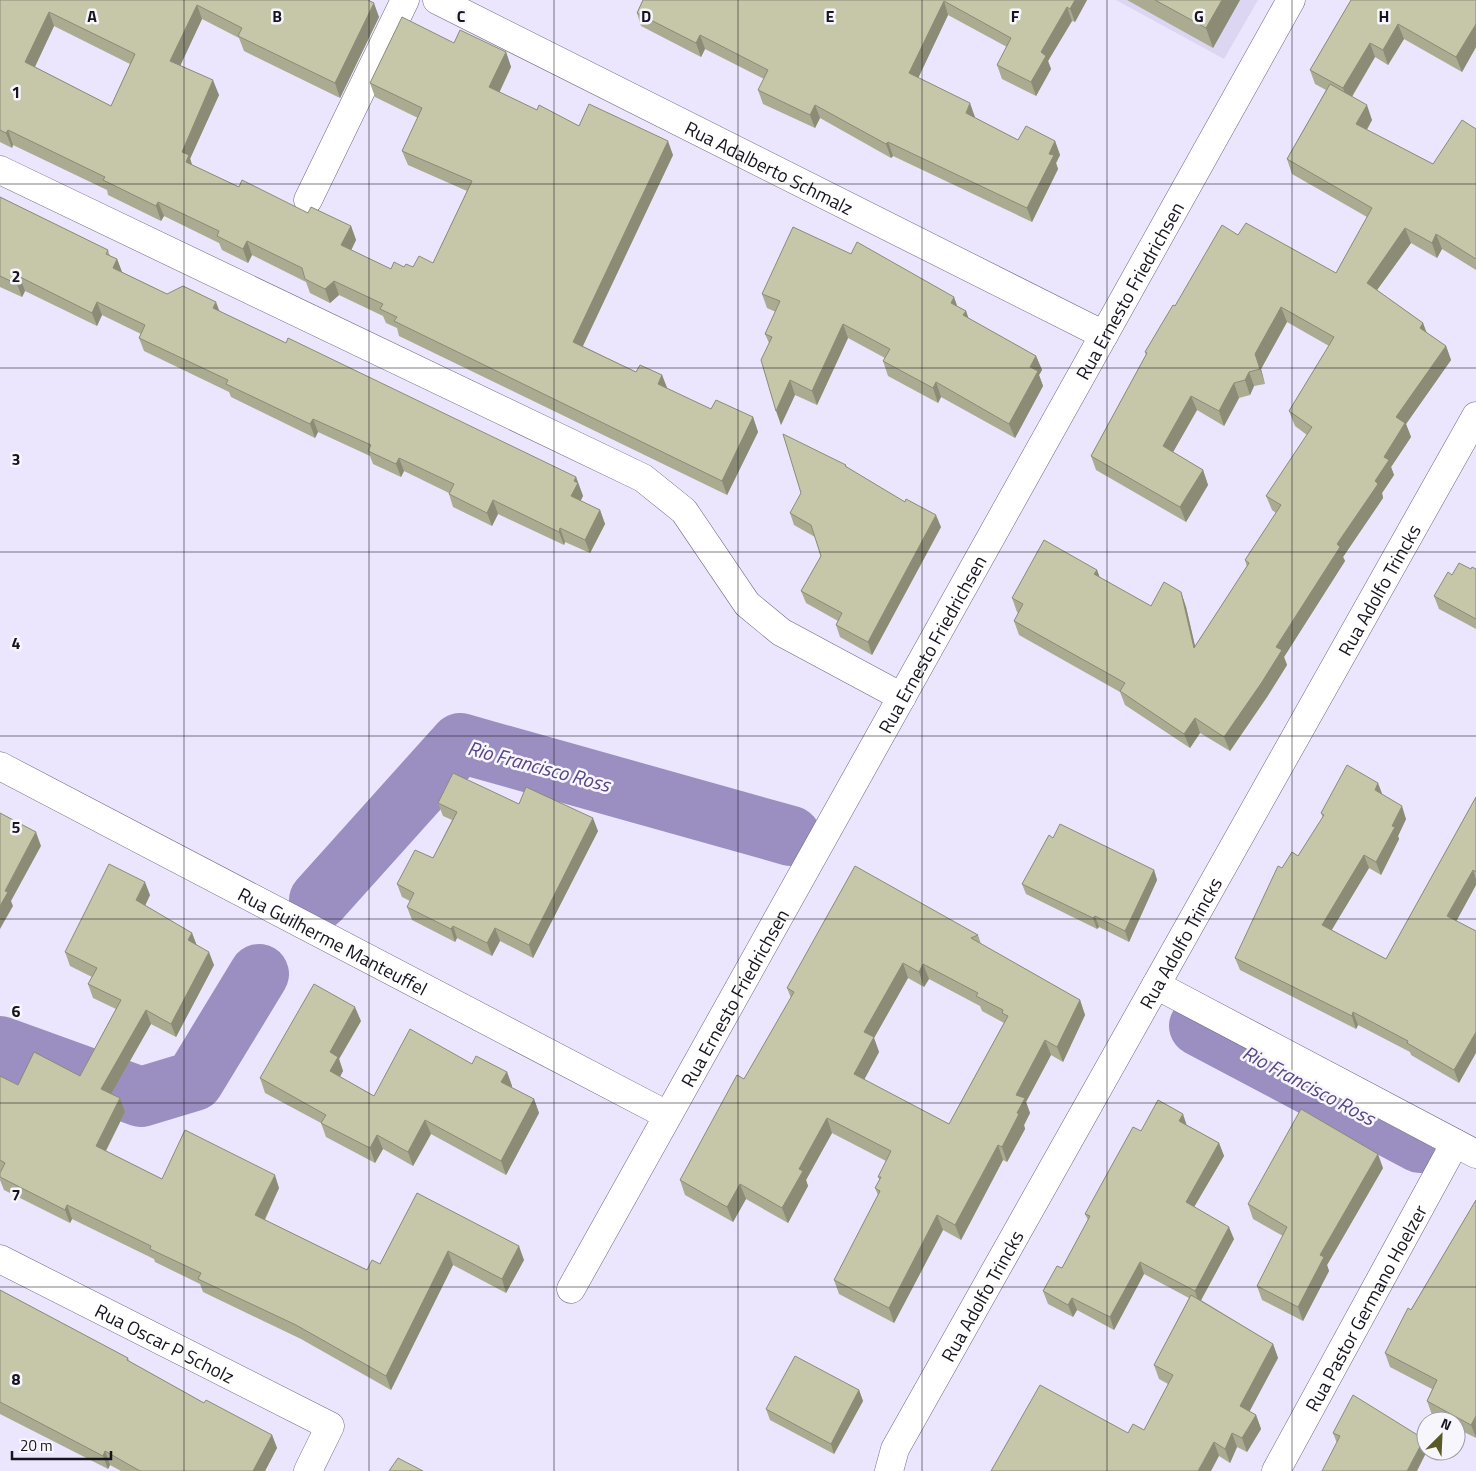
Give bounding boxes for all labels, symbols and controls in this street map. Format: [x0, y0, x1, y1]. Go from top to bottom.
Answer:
text: A [87, 4, 97, 28]
text: B [272, 4, 282, 28]
text: C [457, 4, 466, 28]
text: D [641, 4, 651, 28]
text: E [826, 4, 835, 28]
text: F [1011, 4, 1020, 28]
text: G [1194, 4, 1204, 28]
text: H [1379, 4, 1389, 28]
text: 1 [12, 80, 20, 104]
street label: Rua Adalberto Schmalz [680, 112, 859, 221]
street label: Rua Ernesto Friedrichsen [1067, 196, 1190, 385]
text: 2 [12, 264, 20, 288]
text: 3 [12, 447, 20, 471]
street label: Rua Adolfo Trincks [1330, 518, 1427, 661]
street label: Rua Ernesto Friedrichsen [870, 549, 993, 738]
text: 4 [12, 631, 21, 655]
water label: Rio Francisco Ross [464, 732, 615, 800]
text: 5 [12, 815, 21, 839]
street label: Rua Adolfo Trincks [1131, 871, 1229, 1014]
street label: Rua Guilherme Manteuffel [233, 879, 433, 1002]
street label: Rua Ernesto Friedrichsen [672, 903, 795, 1092]
text: 6 [12, 999, 21, 1023]
water label: Rio Francisco Ross [1237, 1037, 1382, 1134]
text: 7 [12, 1183, 20, 1207]
street label: Rua Pastor Germano Hoelzer [1297, 1199, 1434, 1416]
street label: Rua Adolfo Trincks [933, 1224, 1030, 1367]
street label: Rua Oscar P Scholz [90, 1295, 240, 1390]
text: 8 [12, 1367, 21, 1391]
north arrow [1416, 1411, 1466, 1461]
text: N [1438, 1412, 1455, 1435]
scale bar [12, 1428, 111, 1460]
text: 20 m [20, 1434, 53, 1457]

